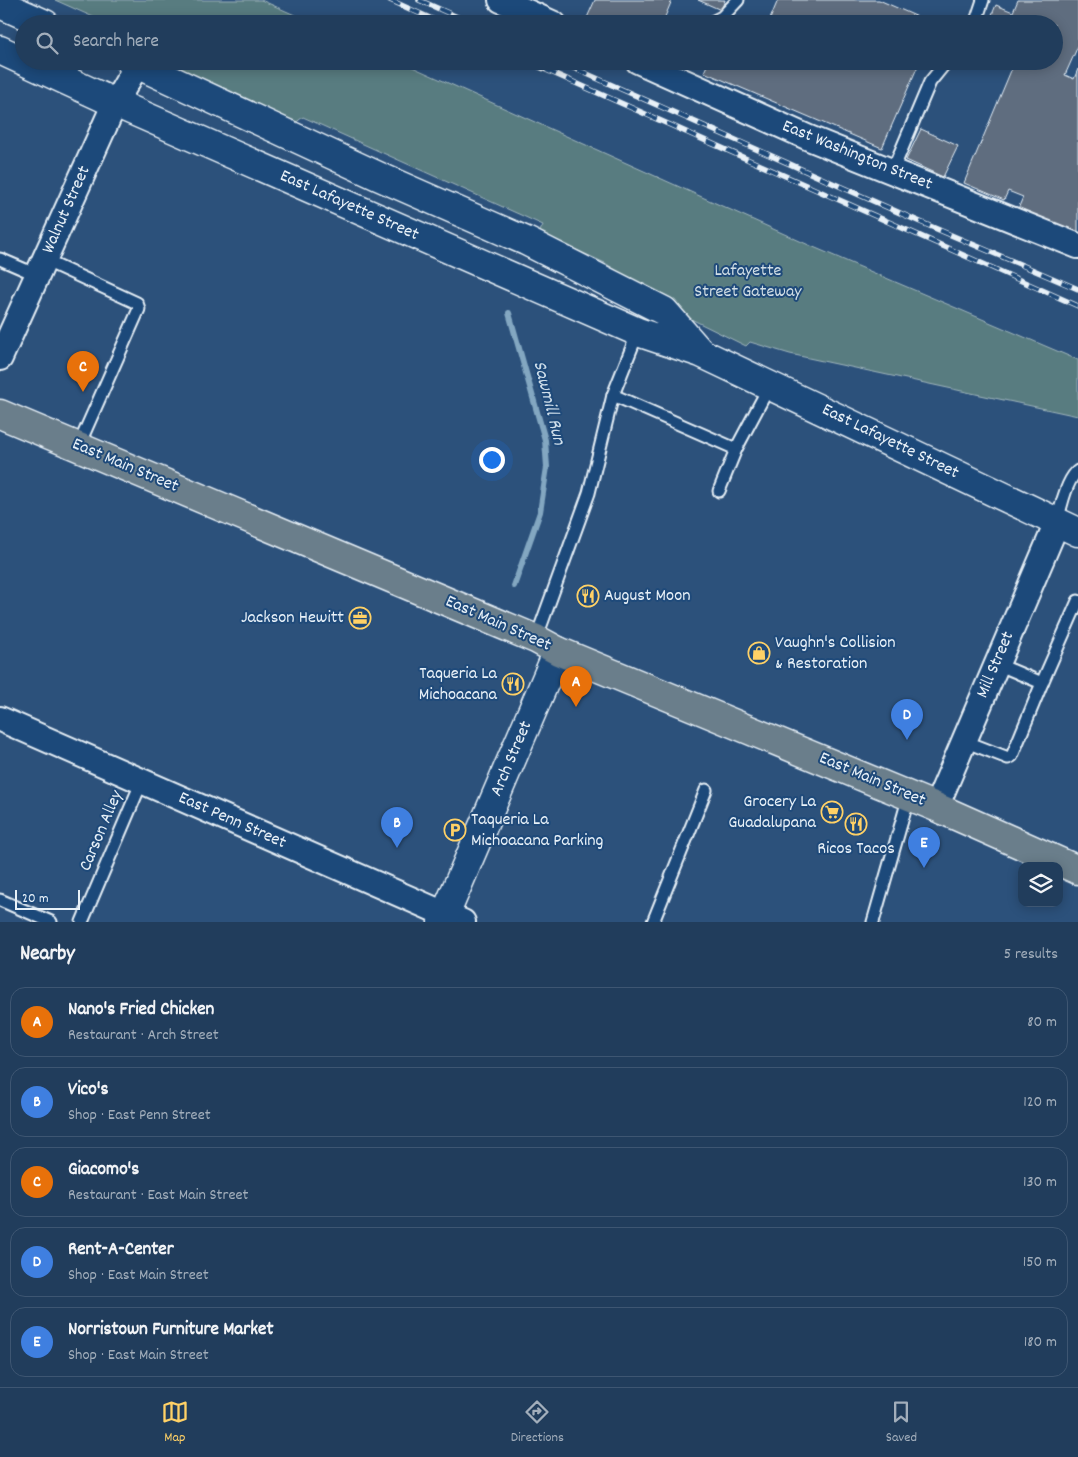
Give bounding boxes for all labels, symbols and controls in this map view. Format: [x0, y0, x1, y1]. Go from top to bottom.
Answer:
search box [15, 15, 1063, 70]
icon: search [33, 29, 61, 57]
text: Search here [73, 29, 159, 56]
street label: East Washington Street [778, 114, 936, 198]
street label: Walnut Street [37, 162, 98, 258]
street label: East Lafayette Street [275, 164, 423, 248]
park label: Lafayette Street Gateway [694, 259, 802, 305]
pin: C [67, 351, 99, 392]
water label: Sawmill Run [525, 358, 572, 449]
street label: East Lafayette Street [817, 398, 963, 486]
street label: East Main Street [68, 432, 182, 500]
your location [479, 447, 505, 473]
restaurant icon: August Moon [576, 584, 600, 608]
place label: August Moon [604, 584, 690, 609]
street label: East Main Street [441, 590, 555, 659]
place label: Jackson Hewitt [241, 606, 344, 631]
office icon: Jackson Hewitt [348, 606, 372, 630]
street label: Mill Street [971, 627, 1021, 702]
place label: Vaughn's Collision & Restoration [775, 631, 896, 677]
shop icon: Vaughn's Collision & Restoration [747, 641, 771, 665]
place label: Taqueria La Michoacana [419, 662, 498, 708]
pin: A [560, 666, 592, 707]
restaurant icon: Taqueria La Michoacana [501, 672, 525, 696]
pin: D [891, 699, 923, 740]
street label: Arch Street [485, 717, 539, 801]
street label: East Main Street [815, 746, 929, 814]
street label: Carson Alley [74, 786, 131, 875]
street label: East Penn Street [174, 786, 290, 856]
place label: Grocery La Guadalupana [728, 790, 817, 836]
supermarket icon: Grocery La Guadalupana [820, 800, 844, 824]
pin: B [381, 807, 413, 848]
place label: Taqueria La Michoacana Parking [471, 808, 604, 854]
restaurant icon: Ricos Tacos [844, 812, 868, 836]
parking icon: Taqueria La Michoacana Parking [443, 818, 467, 842]
pin: E [908, 827, 940, 868]
place label: Ricos Tacos [817, 837, 895, 862]
map controls [1018, 862, 1063, 907]
button: layers [1018, 862, 1063, 907]
scale bar [15, 887, 80, 910]
text: 20 m [22, 889, 49, 909]
text: Nearby [20, 940, 75, 970]
text: 5 results [1004, 943, 1058, 966]
text: Nano's Fried Chicken [68, 997, 214, 1024]
text: A [33, 1011, 41, 1034]
text: 80 m [1027, 1011, 1057, 1034]
text: Restaurant · Arch Street [68, 1024, 219, 1047]
text: Vico's [68, 1077, 108, 1104]
text: B [33, 1091, 41, 1114]
text: 120 m [1023, 1091, 1057, 1114]
text: Shop · East Penn Street [68, 1104, 211, 1127]
text: Giacomo's [68, 1157, 139, 1184]
text: C [33, 1171, 41, 1194]
text: 130 m [1023, 1171, 1057, 1194]
text: Restaurant · East Main Street [68, 1184, 248, 1207]
text: Rent-A-Center [68, 1237, 174, 1264]
text: D [33, 1251, 41, 1274]
text: 150 m [1023, 1251, 1057, 1274]
text: Shop · East Main Street [68, 1264, 209, 1287]
text: Norristown Furniture Market [68, 1317, 273, 1344]
text: E [33, 1331, 41, 1354]
text: 180 m [1024, 1331, 1057, 1354]
text: Shop · East Main Street [68, 1344, 209, 1367]
tab: Map [161, 1398, 189, 1448]
tab: Directions [511, 1398, 564, 1448]
tab: Saved [886, 1398, 917, 1448]

